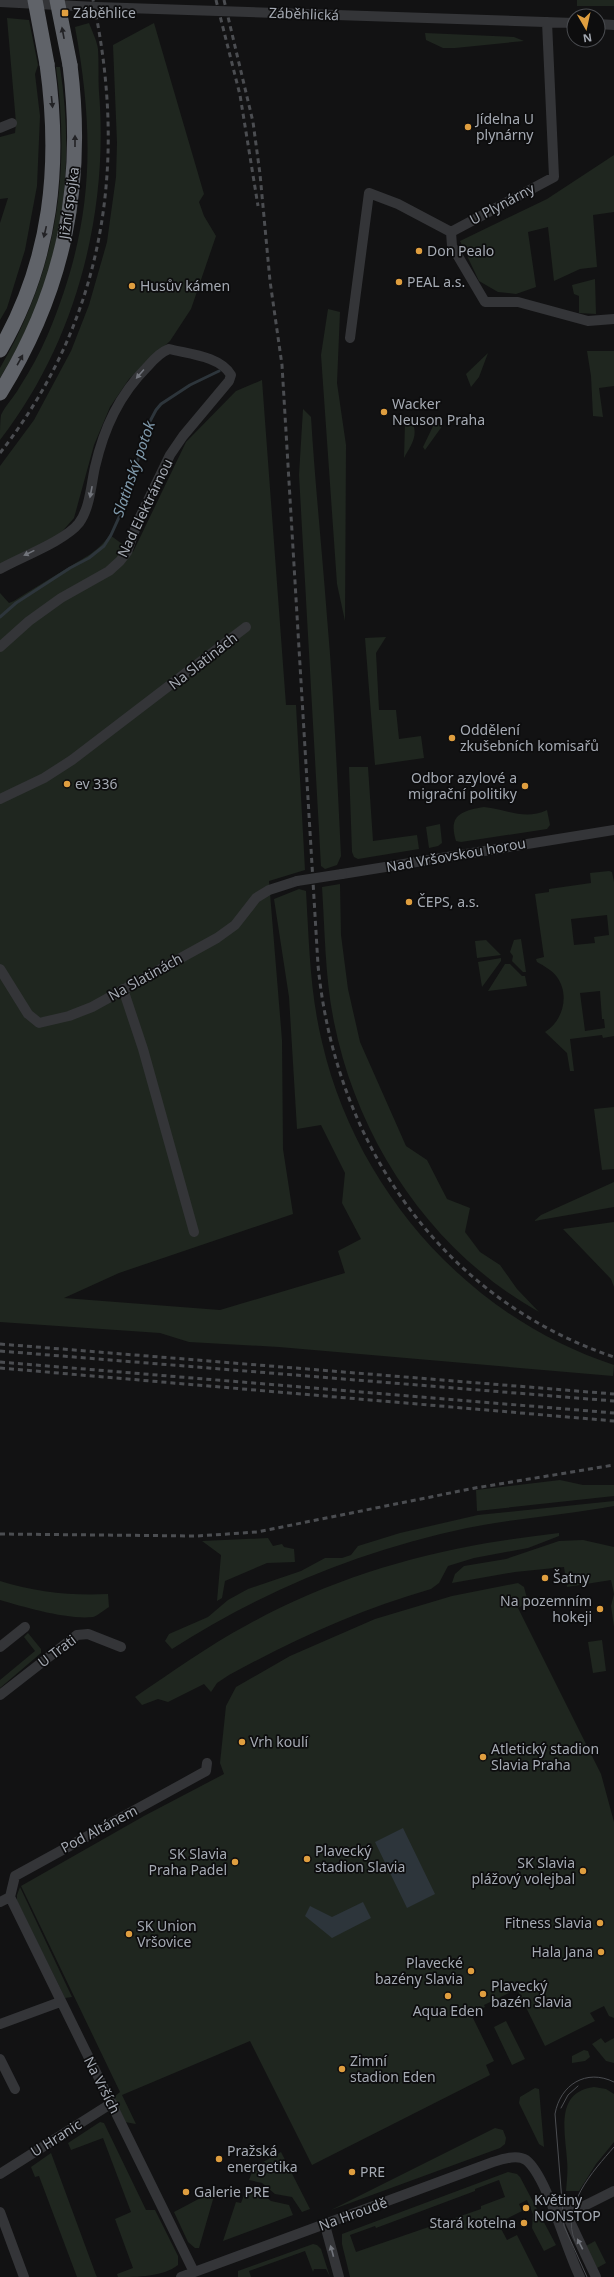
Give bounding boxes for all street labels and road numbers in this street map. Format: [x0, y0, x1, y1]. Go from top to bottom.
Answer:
street label: Záběhlická [269, 3, 339, 24]
street label: Jižní spojka [54, 166, 83, 242]
street label: U Plynárny [466, 178, 538, 229]
street label: Nad Elektrárnou [112, 455, 177, 560]
street label: Na Slatinách [165, 628, 241, 693]
street label: Nad Vršovskou horou [385, 833, 527, 876]
street label: Na Slatinách [104, 948, 185, 1005]
street label: U Trati [34, 1630, 80, 1671]
street label: Pod Altánem [57, 1800, 140, 1857]
street label: Na Vrších [80, 2053, 125, 2117]
street label: U Hranic [27, 2114, 85, 2161]
street label: Na Hroudě [316, 2192, 390, 2235]

